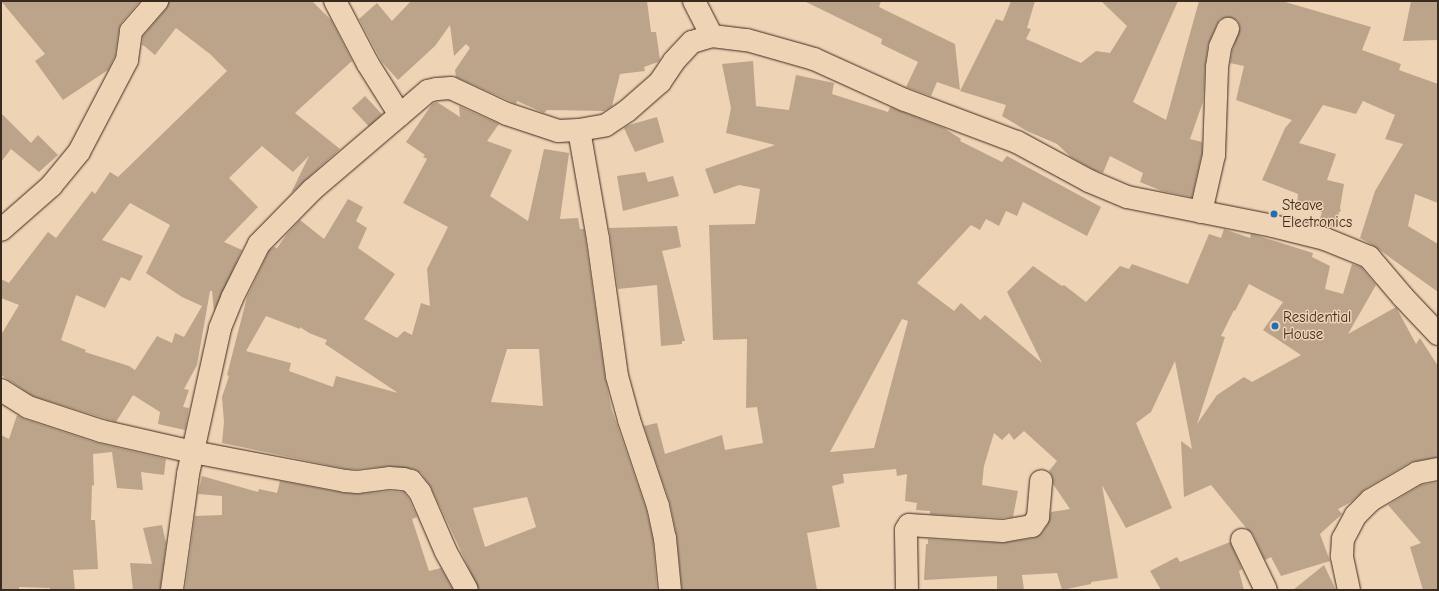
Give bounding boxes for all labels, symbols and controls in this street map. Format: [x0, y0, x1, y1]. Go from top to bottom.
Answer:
place label: Steave Electronics [1282, 196, 1352, 231]
marker: Steave Electronics [1269, 209, 1279, 219]
place label: Residential House [1283, 308, 1351, 343]
marker: Residential House [1270, 321, 1280, 331]

